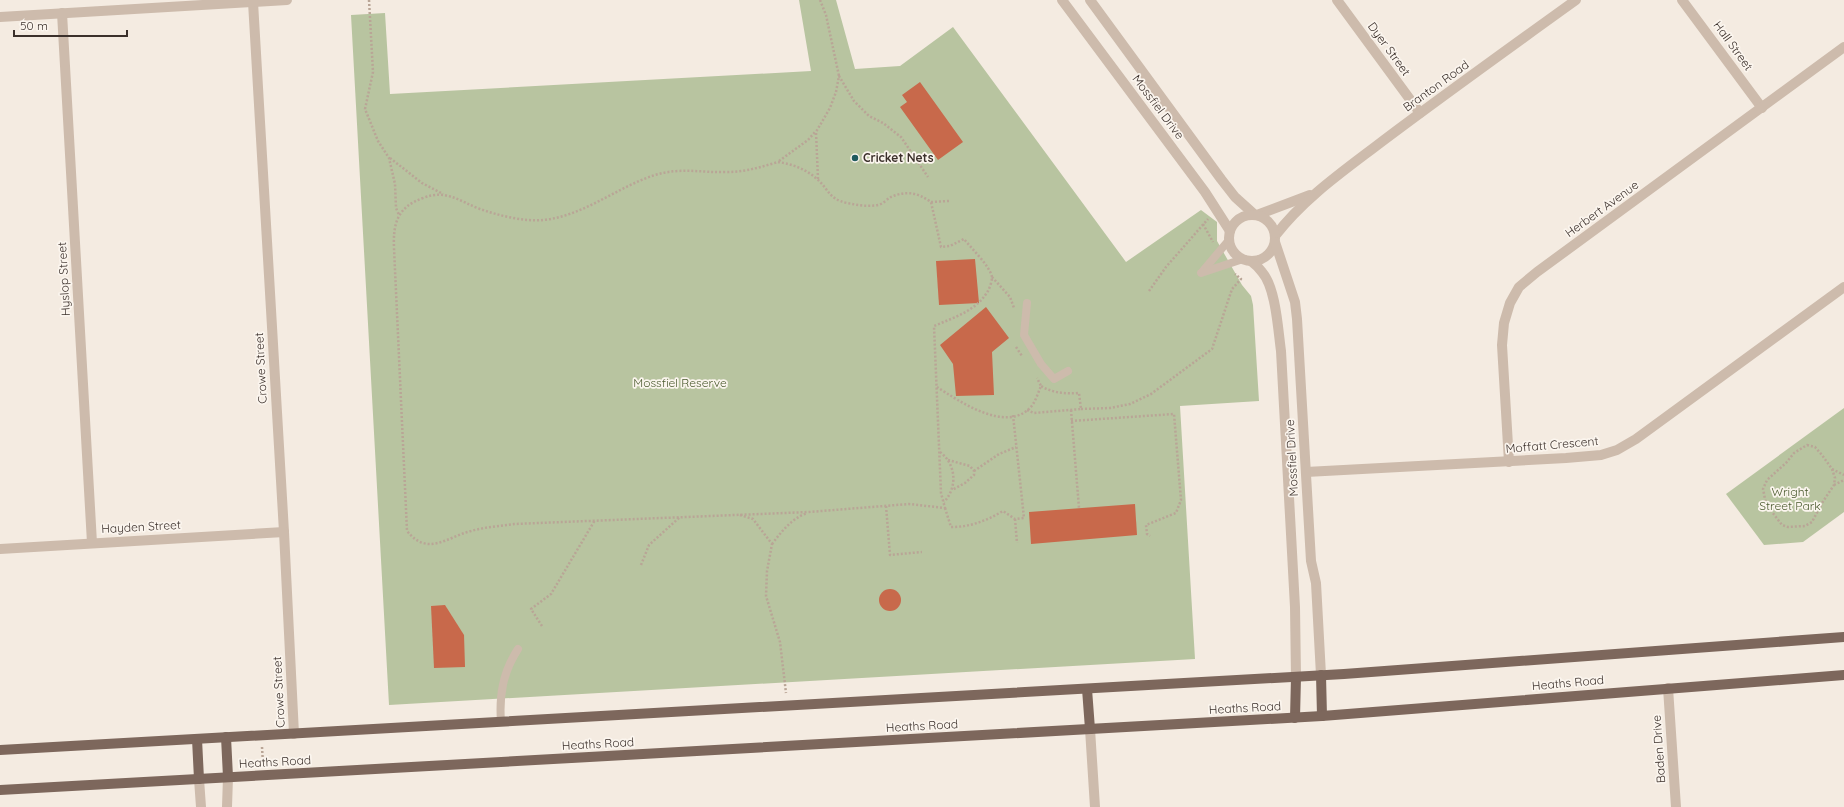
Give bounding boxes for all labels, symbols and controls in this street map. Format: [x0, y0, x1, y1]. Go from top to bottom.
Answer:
scale bar [14, 12, 127, 38]
text: 50 m [20, 18, 48, 33]
street label: Hall Street [1710, 18, 1756, 73]
street label: Dyer Street [1365, 19, 1414, 79]
street label: Branton Road [1400, 57, 1472, 115]
street label: Mossfiel Drive [1129, 71, 1188, 142]
place label: Cricket Nets [863, 150, 934, 165]
marker: Cricket Nets [850, 153, 860, 163]
street label: Herbert Avenue [1562, 177, 1642, 240]
street label: Hyslop Street [54, 242, 73, 316]
street label: Crowe Street [251, 332, 270, 404]
park label: Mossfiel Reserve [633, 375, 727, 390]
street label: Mossfiel Drive [1282, 419, 1301, 497]
street label: Moffatt Crescent [1505, 433, 1599, 456]
park label: Wright Street Park [1759, 484, 1821, 513]
street label: Hayden Street [101, 517, 181, 536]
street label: Crowe Street [269, 656, 288, 728]
street label: Heaths Road [1531, 672, 1605, 693]
street label: Heaths Road [1208, 698, 1281, 717]
street label: Baden Drive [1649, 714, 1668, 784]
street label: Heaths Road [885, 716, 958, 735]
street label: Heaths Road [561, 734, 634, 753]
street label: Heaths Road [238, 752, 311, 771]

